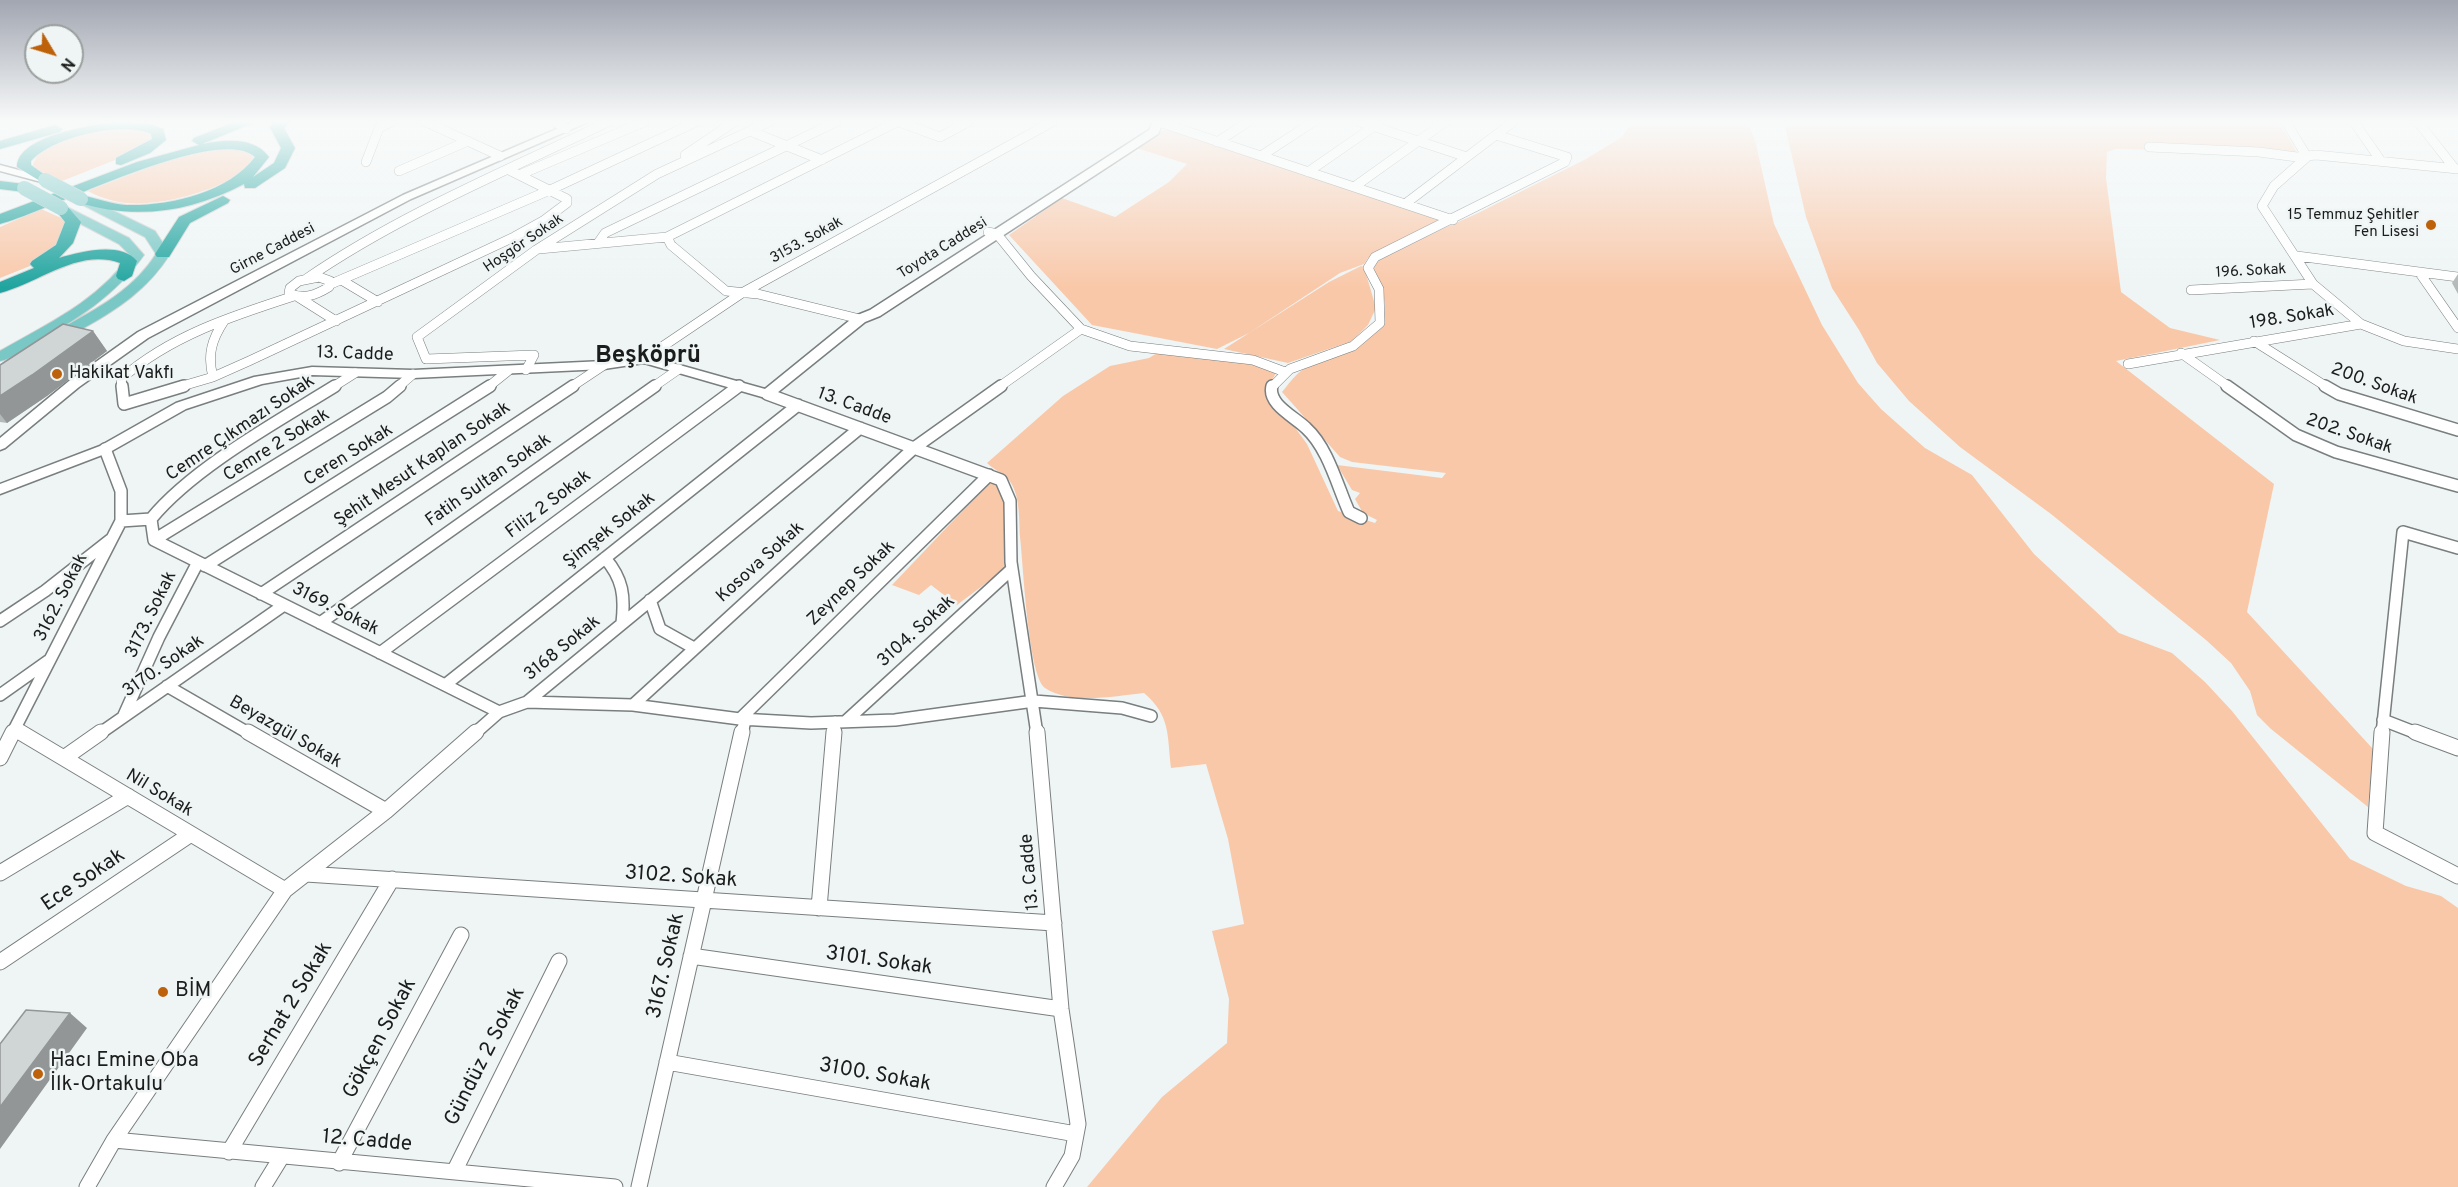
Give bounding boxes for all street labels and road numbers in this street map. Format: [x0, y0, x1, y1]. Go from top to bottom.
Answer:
street label: Hoşgör Sokak [481, 211, 567, 277]
street label: 3153. Sokak [768, 214, 846, 268]
street label: Toyota Caddesi [895, 214, 991, 284]
street label: Girne Caddesi [227, 220, 319, 280]
street label: 196. Sokak [2215, 261, 2287, 283]
street label: 198. Sokak [2248, 301, 2336, 335]
street label: 13. Cadde [316, 343, 394, 367]
street label: 200. Sokak [2328, 359, 2420, 411]
street label: Cemre Çıkmazı Sokak [163, 371, 319, 487]
street label: 13. Cadde [814, 384, 894, 430]
street label: Şehit Mesut Kaplan Sokak [331, 398, 515, 532]
street label: Cemre 2 Sokak [220, 405, 334, 487]
street label: 202. Sokak [2303, 410, 2395, 460]
street label: Ceren Sokak [300, 420, 398, 492]
street label: Fatih Sultan Sokak [422, 430, 556, 532]
street label: Filiz 2 Sokak [502, 466, 596, 544]
street label: Şimşek Sokak [560, 488, 660, 574]
street label: Kosova Sokak [713, 518, 809, 608]
street label: Zeynep Sokak [804, 537, 900, 631]
street label: 3162. Sokak [31, 550, 93, 646]
street label: 3173. Sokak [122, 568, 182, 662]
street label: 3169. Sokak [288, 579, 382, 641]
street label: 3104. Sokak [874, 591, 960, 673]
street label: 3168 Sokak [520, 612, 606, 686]
street label: 3170. Sokak [119, 631, 209, 703]
street label: Beyazgül Sokak [225, 692, 345, 774]
street label: Nil Sokak [121, 765, 197, 823]
street label: 13. Cadde [1017, 833, 1045, 911]
street label: Ece Sokak [37, 844, 131, 918]
street label: 3102. Sokak [624, 861, 738, 895]
street label: 3167. Sokak [643, 911, 691, 1021]
street label: Serhat 2 Sokak [245, 938, 339, 1072]
street label: 3101. Sokak [824, 942, 934, 982]
street label: Gökçen Sokak [339, 975, 423, 1103]
street label: Gündüz 2 Sokak [440, 984, 532, 1130]
street label: 3100. Sokak [817, 1054, 933, 1098]
street label: 12. Cadde [321, 1126, 413, 1158]

